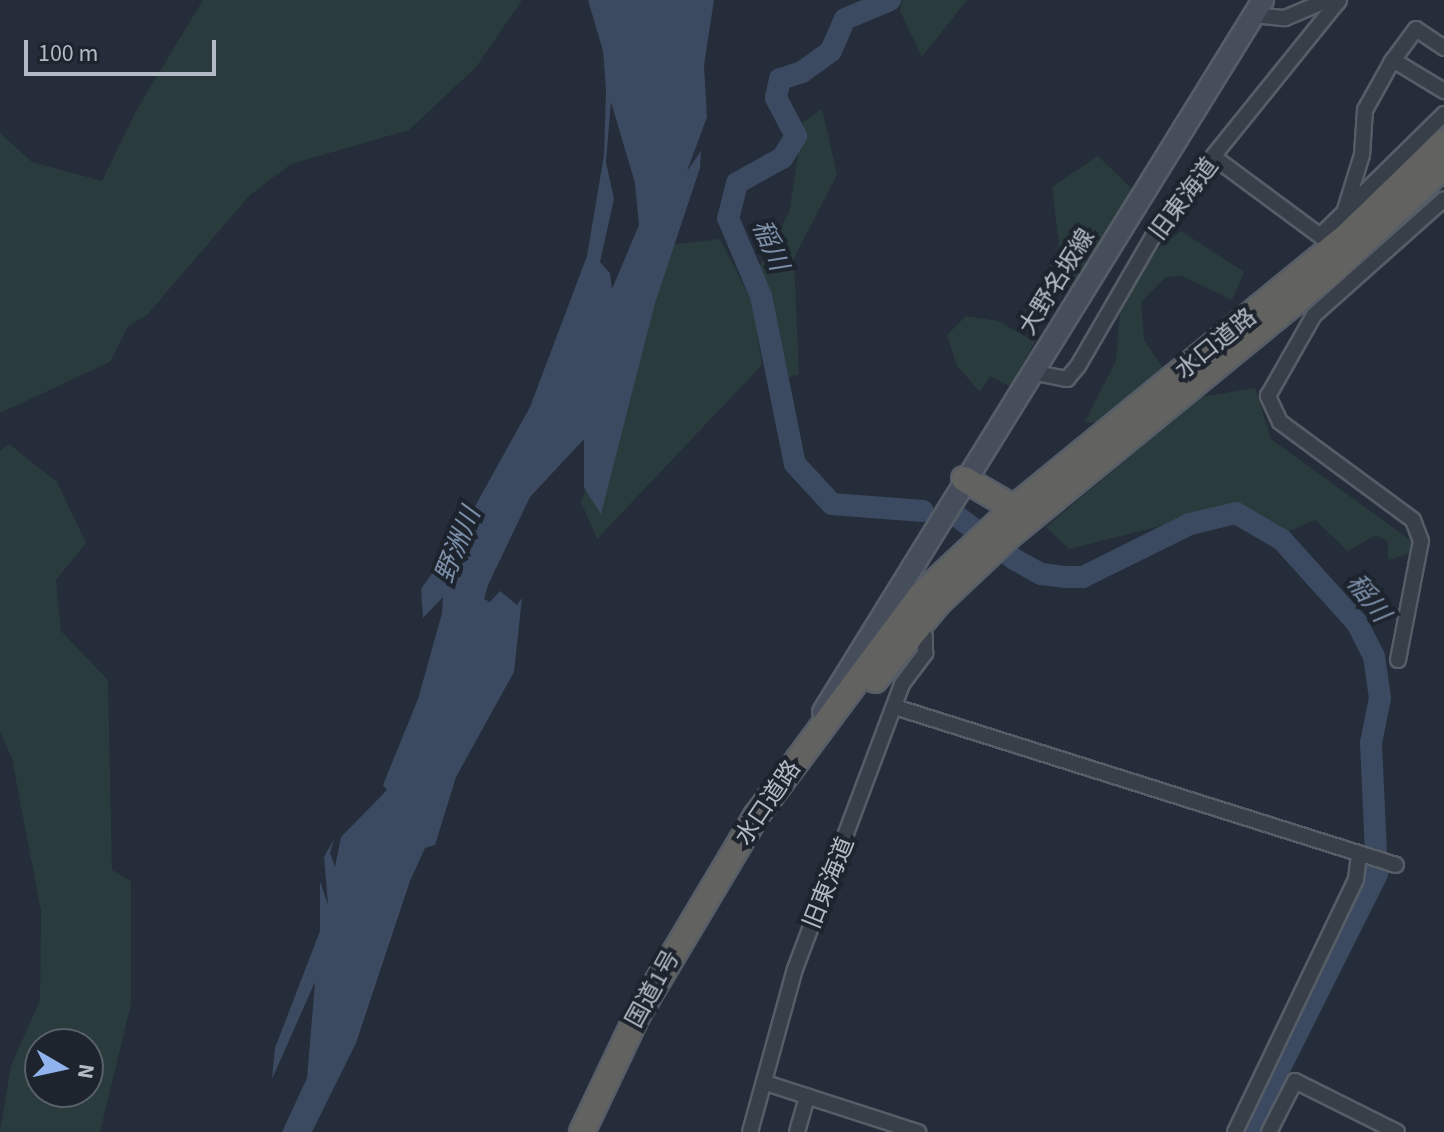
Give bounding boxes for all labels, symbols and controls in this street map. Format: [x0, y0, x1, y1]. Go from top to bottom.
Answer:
scale bar [28, 24, 220, 74]
text: 100 m [38, 36, 98, 71]
street label: 旧東海道 [1144, 152, 1224, 246]
water label: 稲川 [745, 215, 795, 275]
street label: 大野名坂線 [1013, 223, 1101, 341]
street label: 水口道路 [1170, 303, 1262, 385]
water label: 野洲川 [429, 503, 487, 587]
water label: 稲川 [1340, 568, 1396, 628]
street label: 水口道路 [729, 755, 807, 851]
street label: 旧東海道 [798, 833, 860, 933]
street label: 国道1号 [620, 945, 686, 1033]
north arrow [24, 1028, 104, 1108]
text: N [69, 1062, 103, 1081]

